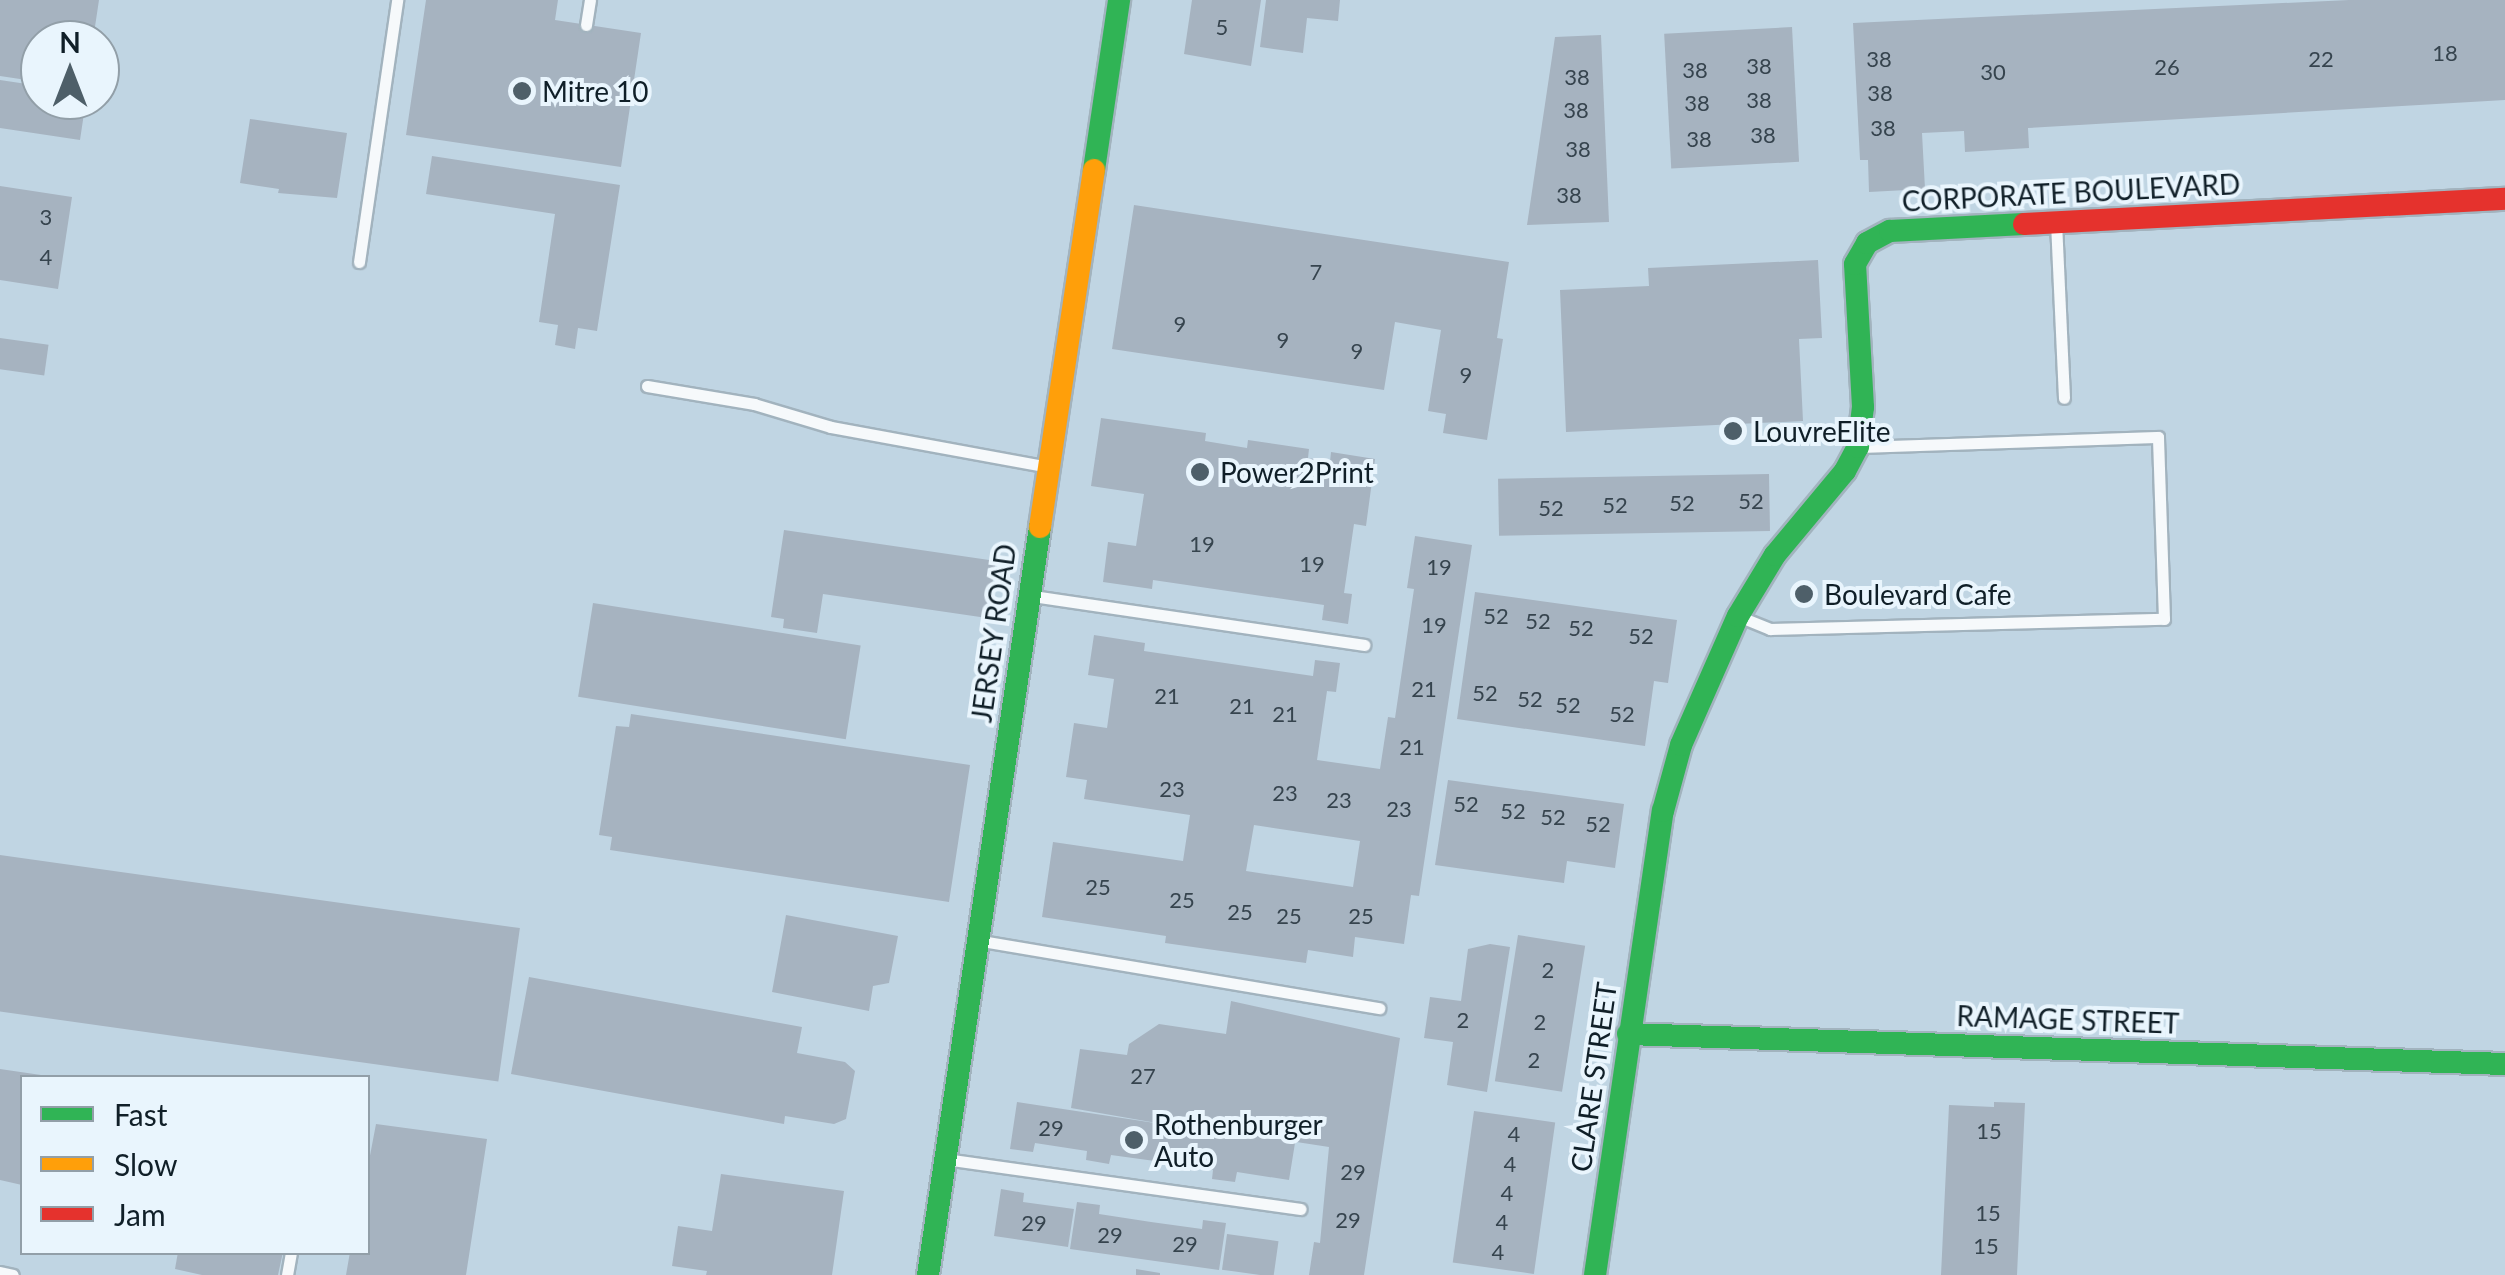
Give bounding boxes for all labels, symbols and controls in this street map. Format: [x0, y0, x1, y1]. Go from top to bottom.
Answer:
house number: 5 [1216, 14, 1228, 40]
north arrow [20, 20, 120, 120]
text: N [59, 25, 81, 59]
house number: 18 [2432, 40, 2458, 66]
house number: 38 [1866, 46, 1892, 72]
house number: 22 [2308, 46, 2334, 72]
house number: 38 [1746, 53, 1772, 79]
house number: 26 [2154, 54, 2180, 80]
house number: 38 [1682, 57, 1708, 83]
house number: 30 [1980, 59, 2006, 85]
house number: 38 [1564, 64, 1590, 90]
place label: Mitre 10 [542, 74, 649, 108]
marker: Mitre 10 [511, 80, 533, 102]
house number: 38 [1867, 80, 1893, 106]
house number: 38 [1746, 87, 1772, 113]
house number: 38 [1684, 90, 1710, 116]
house number: 38 [1563, 97, 1589, 123]
house number: 38 [1870, 115, 1896, 141]
house number: 38 [1750, 122, 1776, 148]
house number: 38 [1686, 126, 1712, 152]
house number: 38 [1565, 136, 1591, 162]
street label: CORPORATE BOULEVARD [1901, 166, 2241, 218]
house number: 38 [1556, 182, 1582, 208]
house number: 3 [40, 204, 52, 230]
house number: 4 [40, 244, 52, 270]
house number: 7 [1310, 259, 1322, 285]
house number: 9 [1174, 311, 1186, 337]
house number: 9 [1277, 327, 1289, 353]
house number: 9 [1351, 338, 1363, 364]
house number: 9 [1460, 362, 1472, 388]
place label: LouvreElite [1753, 414, 1890, 448]
marker: LouvreElite [1722, 420, 1744, 442]
place label: Power2Print [1220, 455, 1374, 489]
marker: Power2Print [1189, 461, 1211, 483]
house number: 52 [1738, 488, 1764, 514]
house number: 52 [1669, 490, 1695, 516]
house number: 52 [1602, 492, 1628, 518]
house number: 52 [1538, 495, 1564, 521]
house number: 19 [1189, 531, 1215, 557]
street label: JERSEY ROAD [964, 541, 1022, 725]
house number: 19 [1299, 551, 1325, 577]
house number: 19 [1426, 554, 1452, 580]
place label: Boulevard Cafe [1824, 577, 2012, 611]
marker: Boulevard Cafe [1793, 583, 1815, 605]
house number: 52 [1483, 603, 1509, 629]
house number: 52 [1525, 608, 1551, 634]
house number: 19 [1421, 612, 1447, 638]
house number: 52 [1568, 615, 1594, 641]
house number: 52 [1628, 623, 1654, 649]
house number: 21 [1411, 676, 1437, 702]
house number: 52 [1472, 680, 1498, 706]
house number: 21 [1154, 683, 1180, 709]
house number: 52 [1517, 686, 1543, 712]
house number: 52 [1555, 692, 1581, 718]
house number: 21 [1229, 693, 1255, 719]
house number: 21 [1272, 701, 1298, 727]
house number: 52 [1609, 701, 1635, 727]
house number: 21 [1399, 734, 1425, 760]
house number: 23 [1159, 776, 1185, 802]
house number: 23 [1272, 780, 1298, 806]
house number: 23 [1326, 787, 1352, 813]
house number: 52 [1453, 791, 1479, 817]
house number: 23 [1386, 796, 1412, 822]
house number: 52 [1500, 798, 1526, 824]
house number: 52 [1540, 804, 1566, 830]
house number: 52 [1585, 811, 1611, 837]
house number: 25 [1085, 874, 1111, 900]
house number: 25 [1169, 887, 1195, 913]
house number: 25 [1227, 899, 1253, 925]
house number: 25 [1276, 903, 1302, 929]
house number: 25 [1348, 903, 1374, 929]
house number: 2 [1542, 957, 1554, 983]
street label: CLARE STREET [1563, 980, 1623, 1174]
street label: RAMAGE STREET [1956, 998, 2180, 1040]
house number: 2 [1457, 1007, 1469, 1033]
house number: 2 [1534, 1009, 1546, 1035]
house number: 2 [1528, 1047, 1540, 1073]
house number: 27 [1130, 1063, 1156, 1089]
legend [20, 1075, 370, 1255]
text: Fast [114, 1096, 168, 1132]
place label: Rothenburger Auto [1154, 1107, 1323, 1173]
house number: 29 [1038, 1115, 1064, 1141]
house number: 15 [1976, 1118, 2002, 1144]
house number: 4 [1508, 1121, 1520, 1147]
marker: Rothenburger Auto [1123, 1129, 1145, 1151]
text: Slow [114, 1146, 177, 1182]
house number: 4 [1504, 1151, 1516, 1177]
house number: 29 [1340, 1159, 1366, 1185]
house number: 4 [1501, 1180, 1513, 1206]
text: Jam [114, 1196, 166, 1232]
house number: 15 [1975, 1200, 2001, 1226]
house number: 29 [1335, 1207, 1361, 1233]
house number: 4 [1496, 1209, 1508, 1235]
house number: 29 [1021, 1210, 1047, 1236]
house number: 29 [1097, 1222, 1123, 1248]
house number: 29 [1172, 1231, 1198, 1257]
house number: 15 [1973, 1233, 1999, 1259]
house number: 4 [1492, 1239, 1504, 1265]

